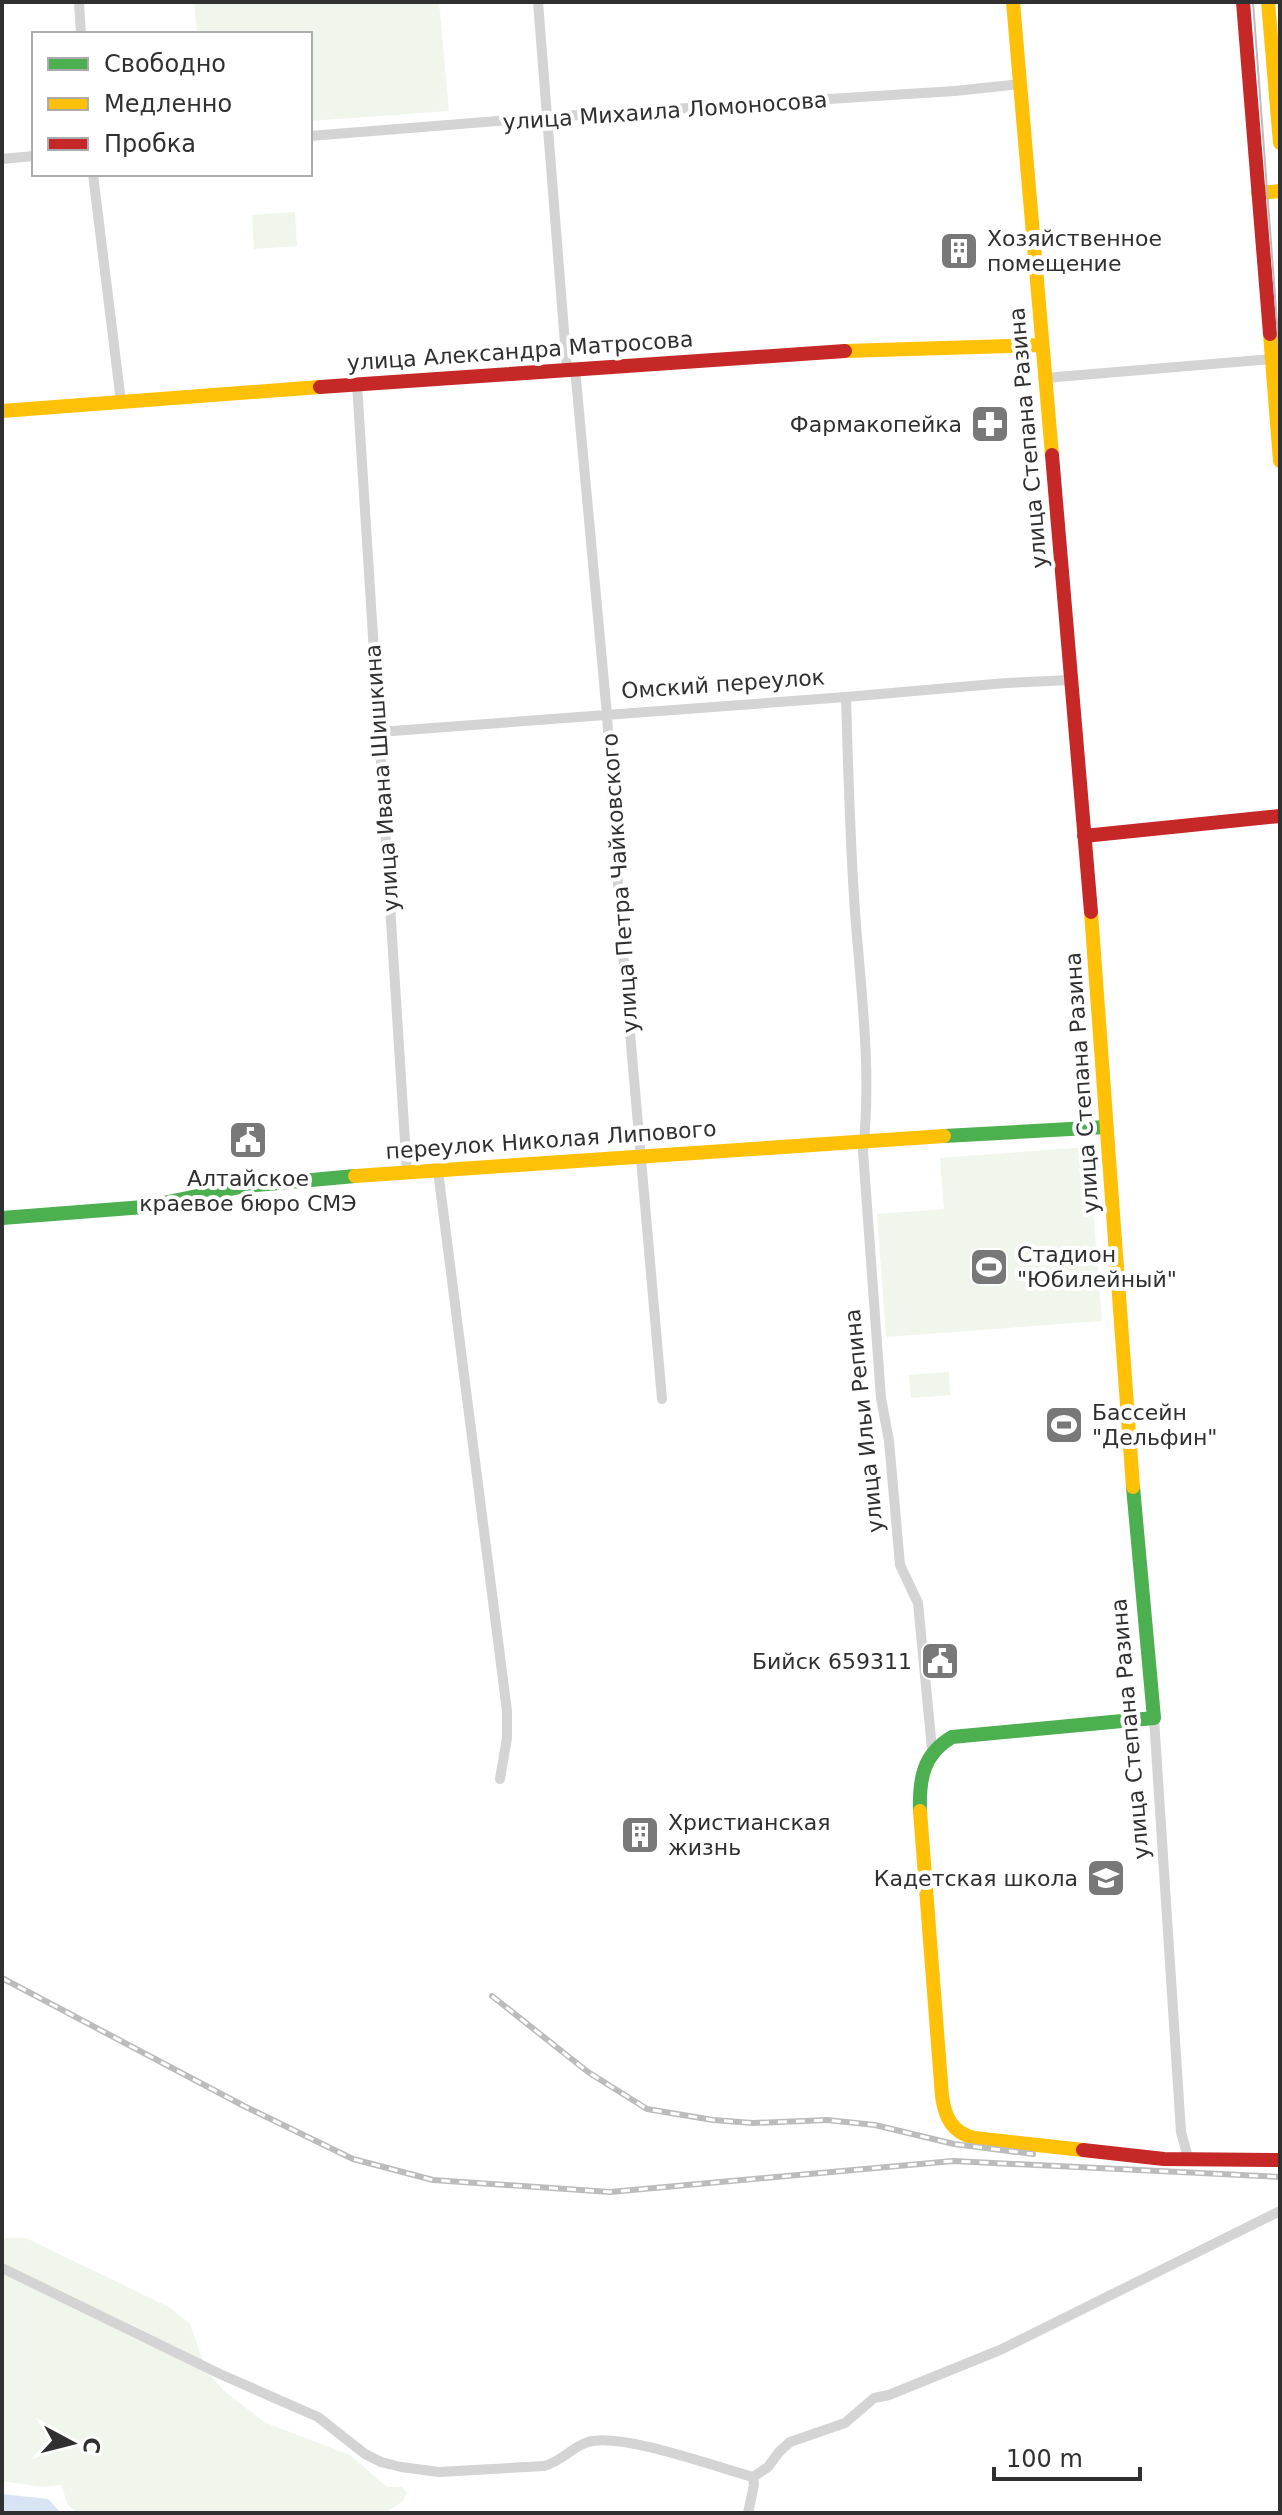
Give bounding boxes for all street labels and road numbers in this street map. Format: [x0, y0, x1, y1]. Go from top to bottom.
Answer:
street label: улица Михаила Ломоносова [502, 87, 828, 135]
street label: улица Степана Разина [1004, 306, 1052, 570]
street label: улица Александра Матросова [346, 326, 694, 376]
street label: улица Ивана Шишкина [360, 643, 404, 913]
street label: Омский переулок [620, 664, 826, 704]
street label: улица Петра Чайковского [597, 732, 643, 1034]
street label: улица Степана Разина [1060, 952, 1104, 1214]
street label: переулок Николая Липового [385, 1116, 717, 1164]
street label: улица Ильи Репина [840, 1308, 888, 1534]
street label: улица Степана Разина [1106, 1597, 1154, 1861]

